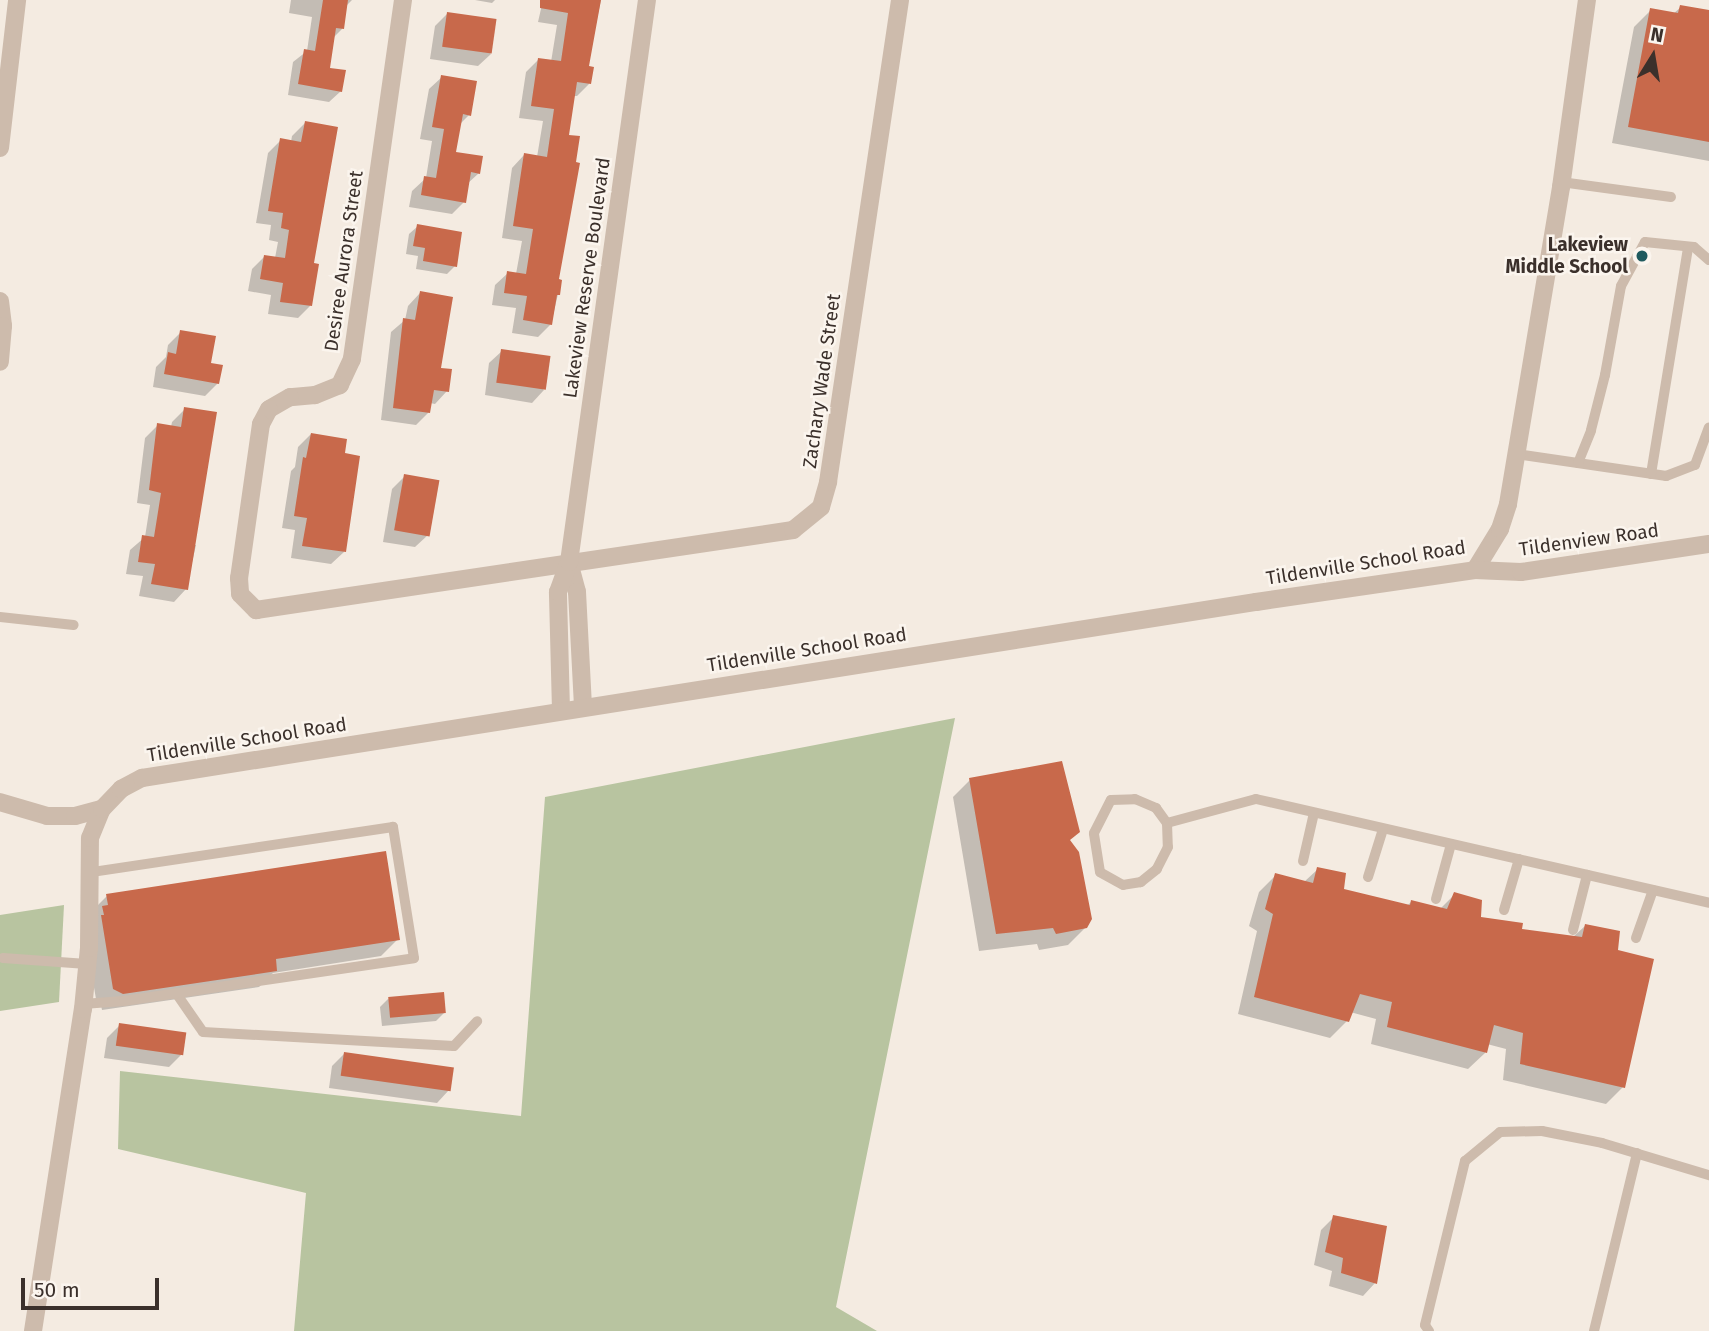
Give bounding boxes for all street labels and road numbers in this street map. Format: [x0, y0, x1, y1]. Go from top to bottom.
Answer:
street label: Lakeview Reserve Boulevard [559, 156, 615, 400]
street label: Desiree Aurora Street [320, 169, 368, 353]
street label: Zachary Wade Street [798, 292, 846, 470]
street label: Tildenview Road [1518, 519, 1660, 561]
street label: Tildenville School Road [1265, 536, 1467, 590]
street label: Tildenville School Road [706, 623, 908, 677]
street label: Tildenville School Road [146, 713, 348, 767]

